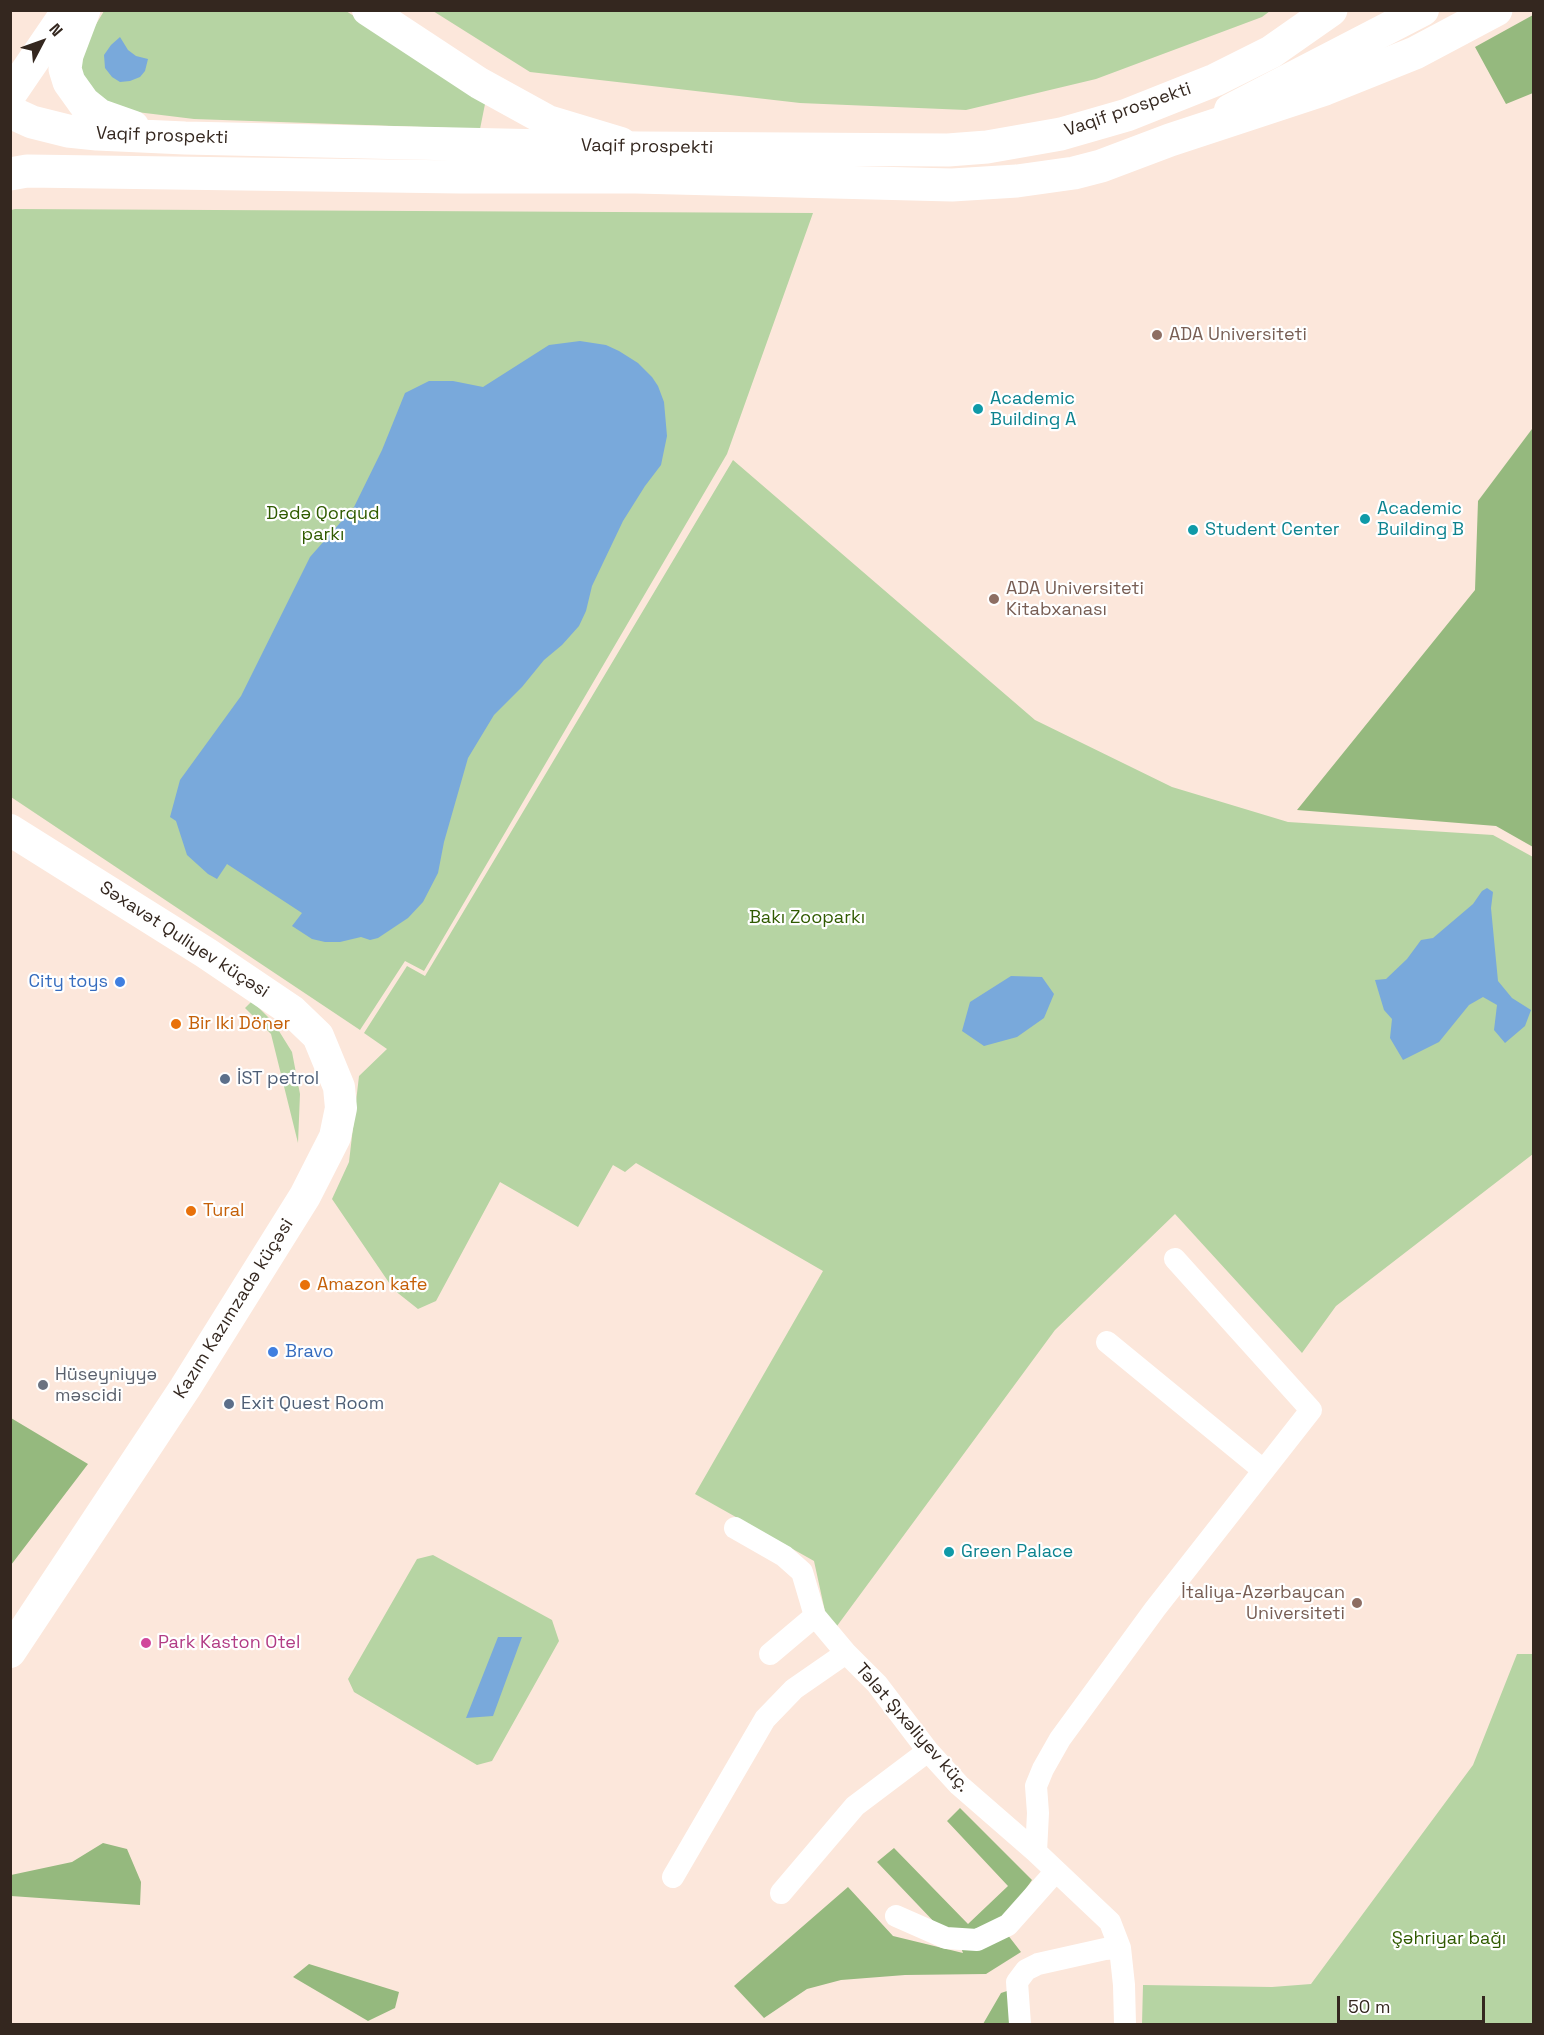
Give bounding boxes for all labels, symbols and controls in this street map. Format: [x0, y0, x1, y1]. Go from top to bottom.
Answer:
north arrow [12, 12, 72, 72]
text: N [45, 19, 67, 41]
street label: Vaqif prospekti [1062, 78, 1194, 142]
street label: Vaqif prospekti [95, 123, 229, 149]
street label: Vaqif prospekti [581, 135, 713, 159]
place label: ADA Universiteti [1169, 324, 1307, 346]
marker: ADA Universiteti [1150, 328, 1164, 342]
place label: Academic Building A [990, 388, 1076, 430]
marker: Academic Building A [971, 402, 985, 416]
place label: Academic Building B [1377, 498, 1464, 540]
park label: Dədə Qorqud parkı [266, 503, 380, 546]
marker: Academic Building B [1358, 512, 1372, 526]
place label: Student Center [1205, 519, 1340, 541]
marker: Student Center [1186, 523, 1200, 537]
place label: ADA Universiteti Kitabxanası [1006, 578, 1144, 620]
marker: ADA Universiteti Kitabxanası [987, 592, 1001, 606]
street label: Səxavət Quliyev küçəsi [95, 877, 273, 1003]
park label: Bakı Zooparkı [749, 907, 865, 929]
place label: City toys [29, 971, 108, 993]
marker: City toys [113, 975, 127, 989]
place label: Bir Iki Dönər [188, 1013, 290, 1035]
marker: Bir Iki Dönər [169, 1017, 183, 1031]
place label: İST petrol [237, 1068, 319, 1090]
marker: İST petrol [218, 1072, 232, 1086]
place label: Tural [203, 1200, 244, 1222]
marker: Tural [184, 1204, 198, 1218]
street label: Kazım Kazımzadə küçəsi [170, 1215, 298, 1403]
place label: Amazon kafe [317, 1274, 427, 1296]
marker: Amazon kafe [298, 1278, 312, 1292]
place label: Bravo [285, 1341, 334, 1363]
marker: Bravo [266, 1345, 280, 1359]
place label: Hüseyniyyə məscidi [55, 1364, 157, 1406]
marker: Hüseyniyyə məscidi [36, 1378, 50, 1392]
place label: Exit Quest Room [241, 1393, 384, 1415]
marker: Exit Quest Room [222, 1397, 236, 1411]
place label: Green Palace [961, 1541, 1073, 1563]
marker: Green Palace [942, 1545, 956, 1559]
place label: İtaliya-Azərbaycan Universiteti [1181, 1582, 1345, 1624]
marker: İtaliya-Azərbaycan Universiteti [1350, 1596, 1364, 1610]
place label: Park Kaston Otel [158, 1632, 300, 1654]
marker: Park Kaston Otel [139, 1636, 153, 1650]
street label: Tələt Şıxəliyev küç. [850, 1659, 974, 1797]
park label: Şəhriyar bağı [1392, 1928, 1506, 1950]
scale bar [1340, 1984, 1488, 2022]
text: 50 m [1348, 1995, 1390, 2018]

